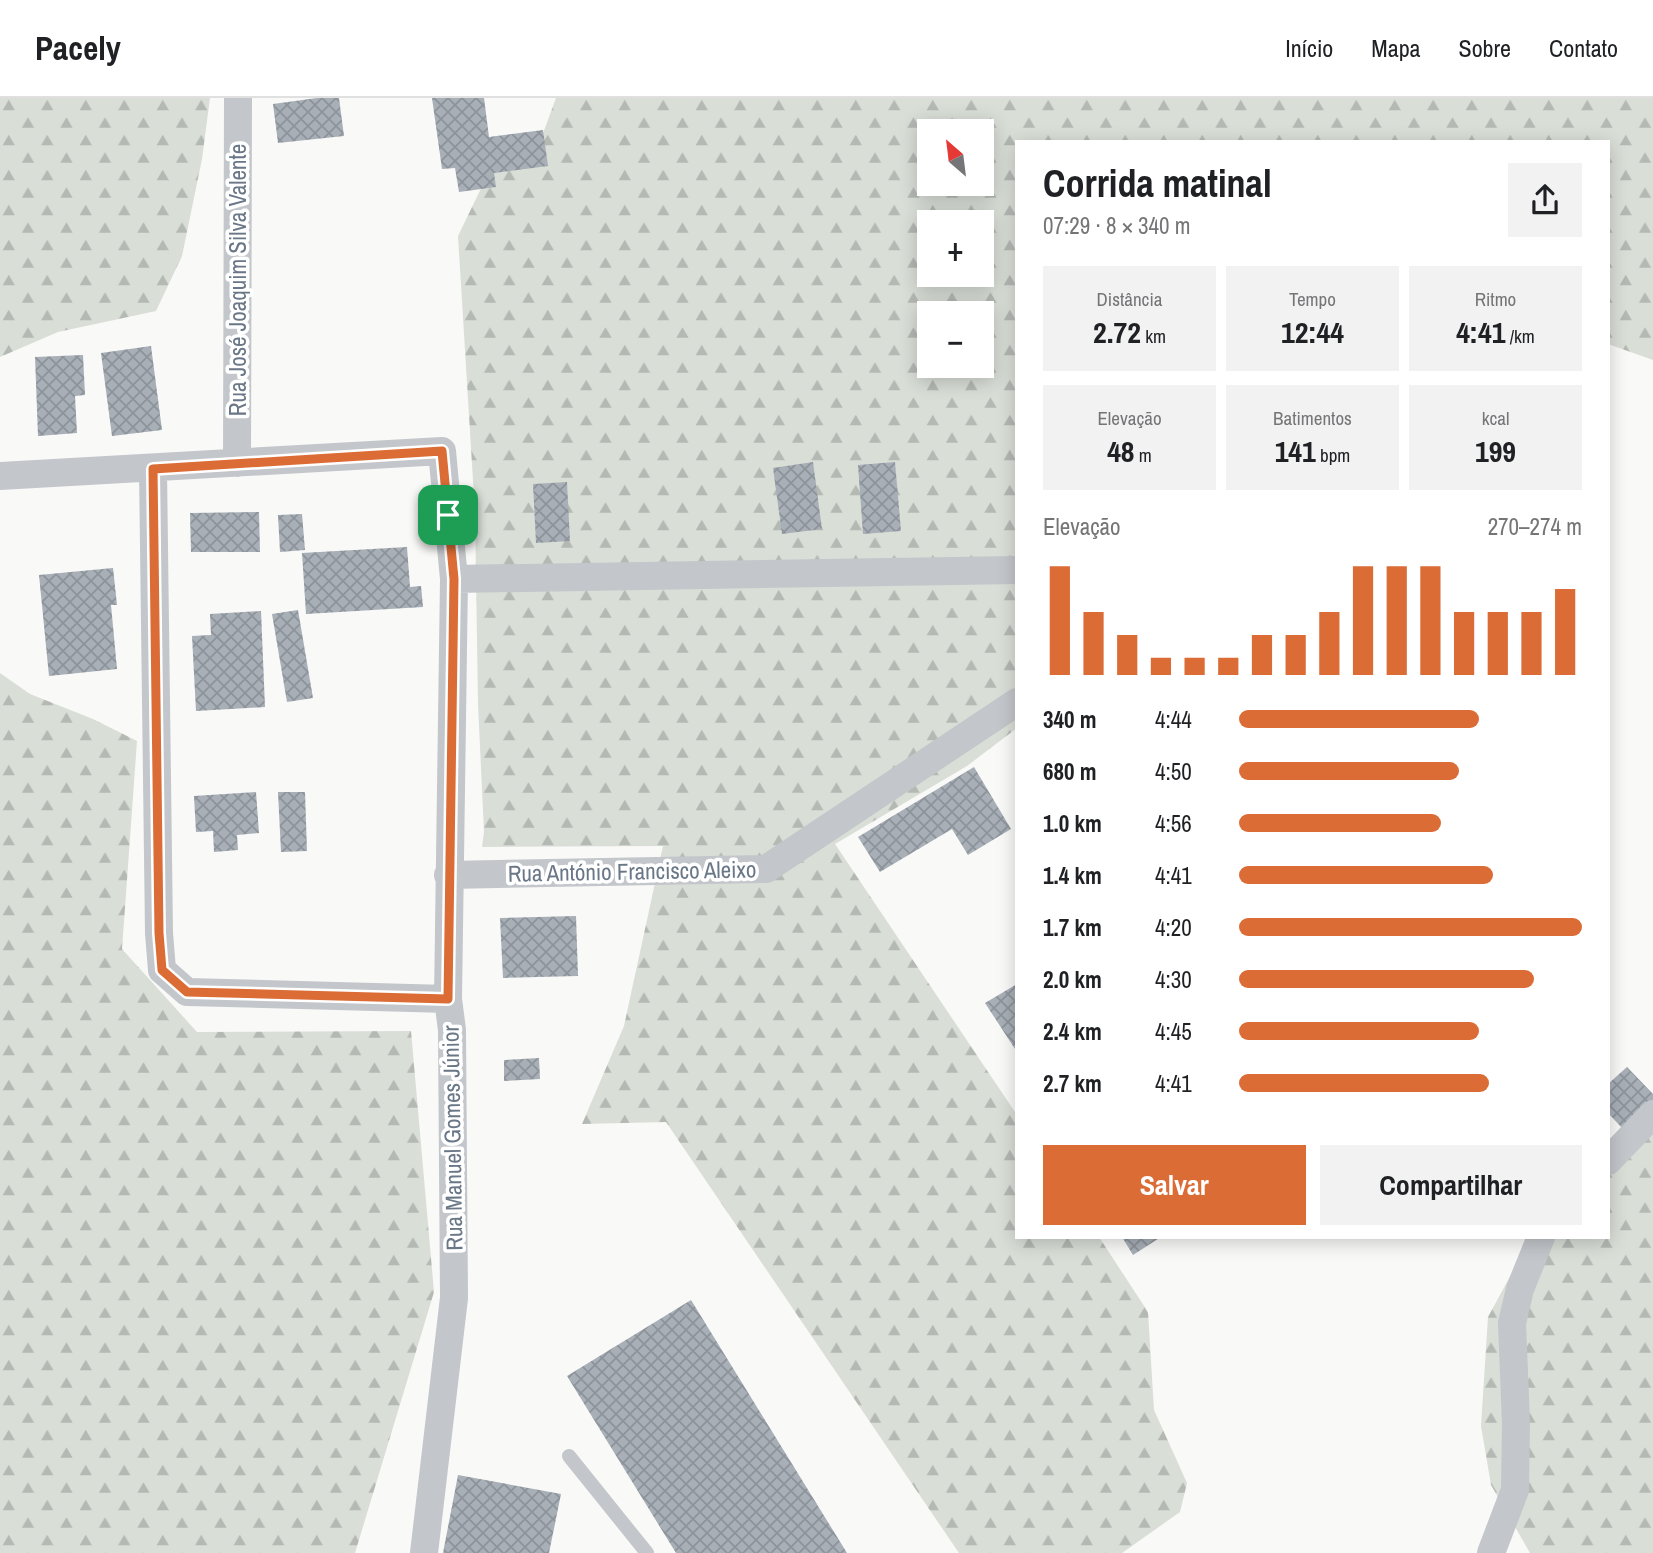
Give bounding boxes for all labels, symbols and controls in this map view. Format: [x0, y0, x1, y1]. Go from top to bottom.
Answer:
text: Pacely [35, 26, 121, 70]
text: Início [1285, 32, 1333, 64]
text: Mapa [1371, 32, 1421, 64]
text: Sobre [1459, 32, 1511, 64]
text: Contato [1549, 32, 1618, 64]
north arrow [917, 119, 994, 196]
map controls [917, 119, 994, 378]
street label: Rua José Joaquim Silva Valente [222, 144, 253, 416]
text: Corrida matinal [1043, 158, 1272, 209]
button: share [1508, 163, 1582, 237]
button: + [917, 210, 994, 287]
text: 07:29 · 8 × 340 m [1043, 210, 1190, 241]
text: Distância [1097, 286, 1162, 312]
text: Tempo [1289, 286, 1336, 312]
text: Ritmo [1475, 286, 1516, 312]
button: − [917, 301, 994, 378]
text: 2.72 [1093, 312, 1141, 352]
text: 12:44 [1281, 312, 1344, 352]
text: 4:41 [1456, 312, 1505, 352]
text: km [1141, 323, 1166, 349]
text: /km [1505, 323, 1535, 349]
text: Elevação [1097, 405, 1162, 431]
text: Batimentos [1273, 405, 1352, 431]
text: kcal [1482, 405, 1509, 431]
text: 48 [1107, 431, 1135, 471]
text: 141 [1275, 431, 1316, 471]
text: 199 [1475, 431, 1516, 471]
text: m [1135, 442, 1152, 468]
text: bpm [1316, 442, 1350, 468]
pin [418, 485, 478, 545]
icon: arrive [429, 496, 467, 534]
text: Elevação [1043, 511, 1121, 542]
text: 270–274 m [1488, 511, 1582, 542]
text: 340 m [1043, 704, 1096, 735]
text: 4:44 [1155, 704, 1192, 735]
text: 680 m [1043, 756, 1096, 787]
text: 4:50 [1155, 756, 1192, 787]
text: 1.0 km [1043, 808, 1102, 839]
text: 4:56 [1155, 808, 1192, 839]
street label: Rua António Francisco Aleixo [507, 853, 757, 889]
text: 1.4 km [1043, 860, 1102, 891]
text: 4:41 [1155, 860, 1192, 891]
text: 1.7 km [1043, 912, 1102, 943]
text: 4:20 [1155, 912, 1192, 943]
text: 2.0 km [1043, 964, 1102, 995]
text: 4:30 [1155, 964, 1192, 995]
text: 2.4 km [1043, 1016, 1102, 1047]
text: 4:45 [1155, 1016, 1192, 1047]
street label: Rua Manuel Gomes Júnior [435, 1024, 469, 1251]
text: 2.7 km [1043, 1068, 1102, 1099]
text: 4:41 [1155, 1068, 1192, 1099]
button: Salvar [1043, 1145, 1306, 1225]
button: Compartilhar [1320, 1145, 1582, 1225]

